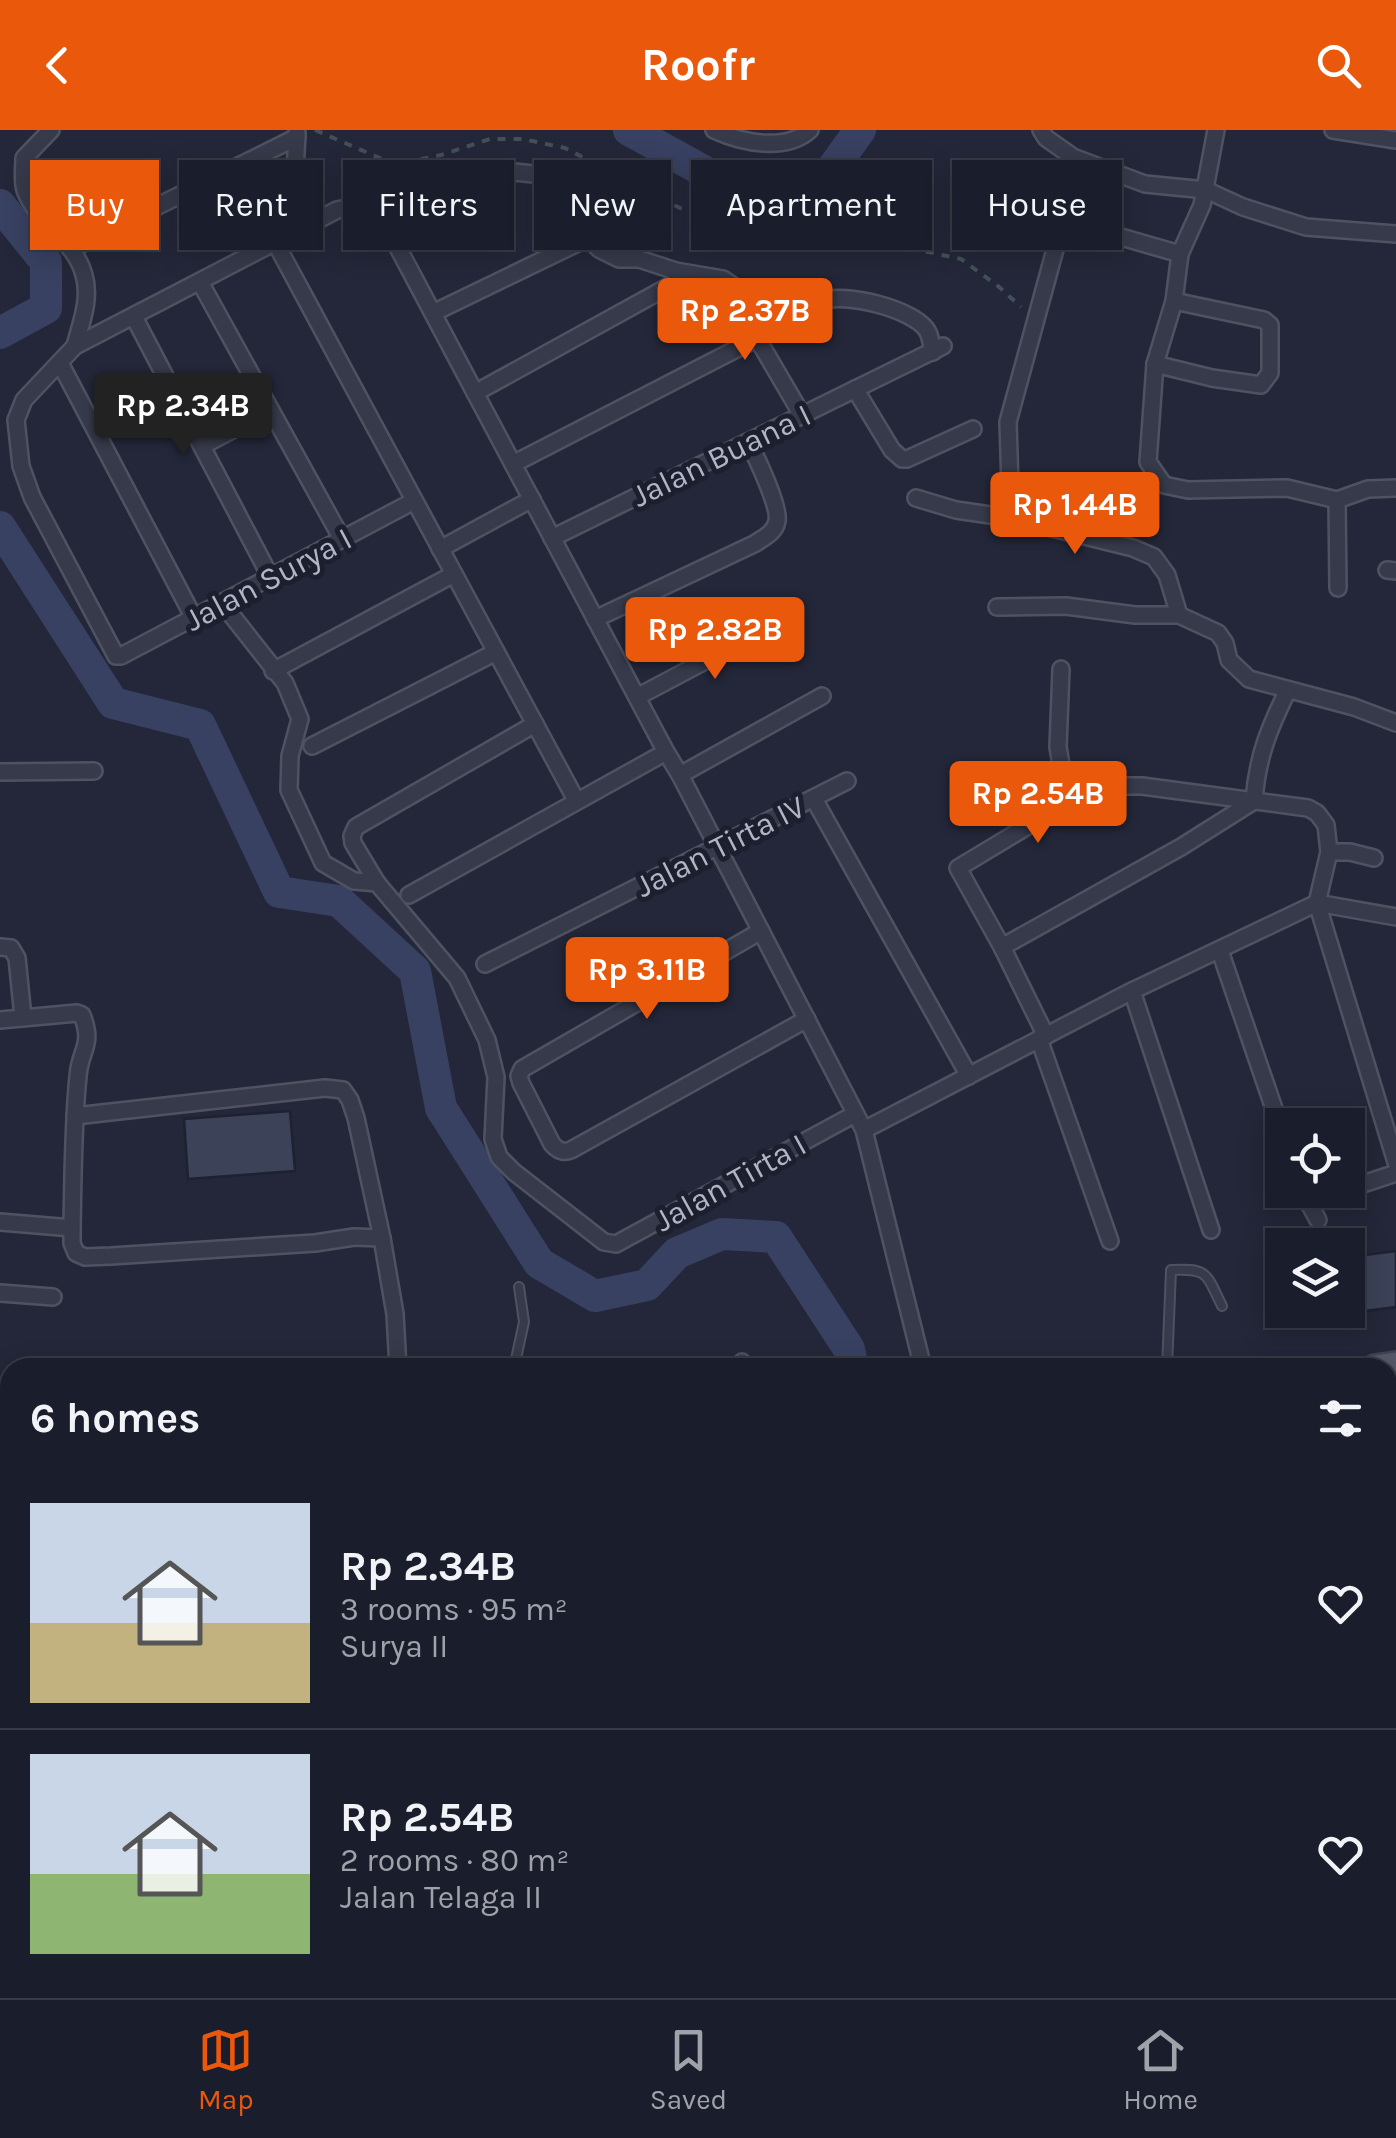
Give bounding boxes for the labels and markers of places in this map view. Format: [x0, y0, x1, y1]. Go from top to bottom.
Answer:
pin: Rp 2.37B [642, 278, 848, 363]
pin: Rp 2.34B [80, 373, 286, 458]
pin: Rp 1.44B [972, 472, 1178, 557]
pin: Rp 2.82B [612, 597, 818, 682]
pin: Rp 2.54B [935, 761, 1141, 846]
pin: Rp 3.11B [544, 937, 750, 1022]

